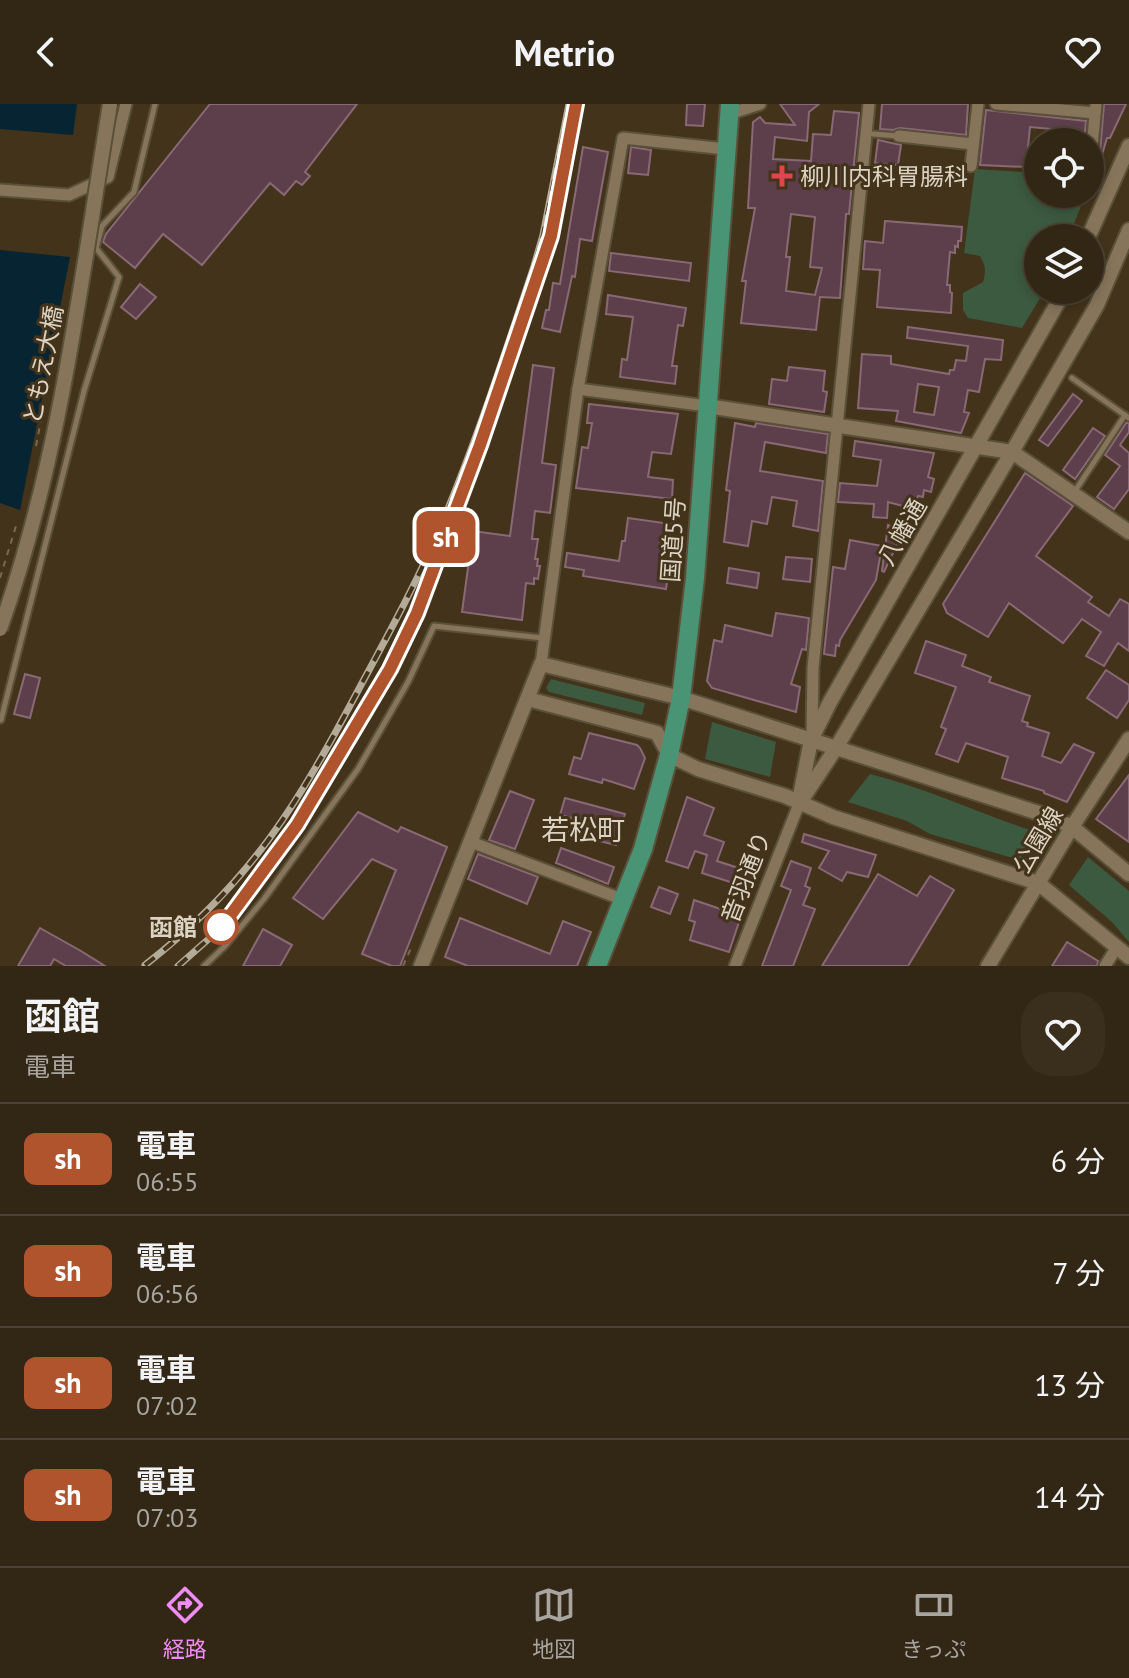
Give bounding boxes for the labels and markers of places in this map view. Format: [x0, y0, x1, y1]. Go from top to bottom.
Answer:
place label: 柳川内科胃腸科 [800, 161, 968, 192]
marker: 柳川内科胃腸科 [771, 165, 793, 187]
marker: 函館 [204, 910, 238, 944]
place label: 函館 [149, 912, 197, 943]

